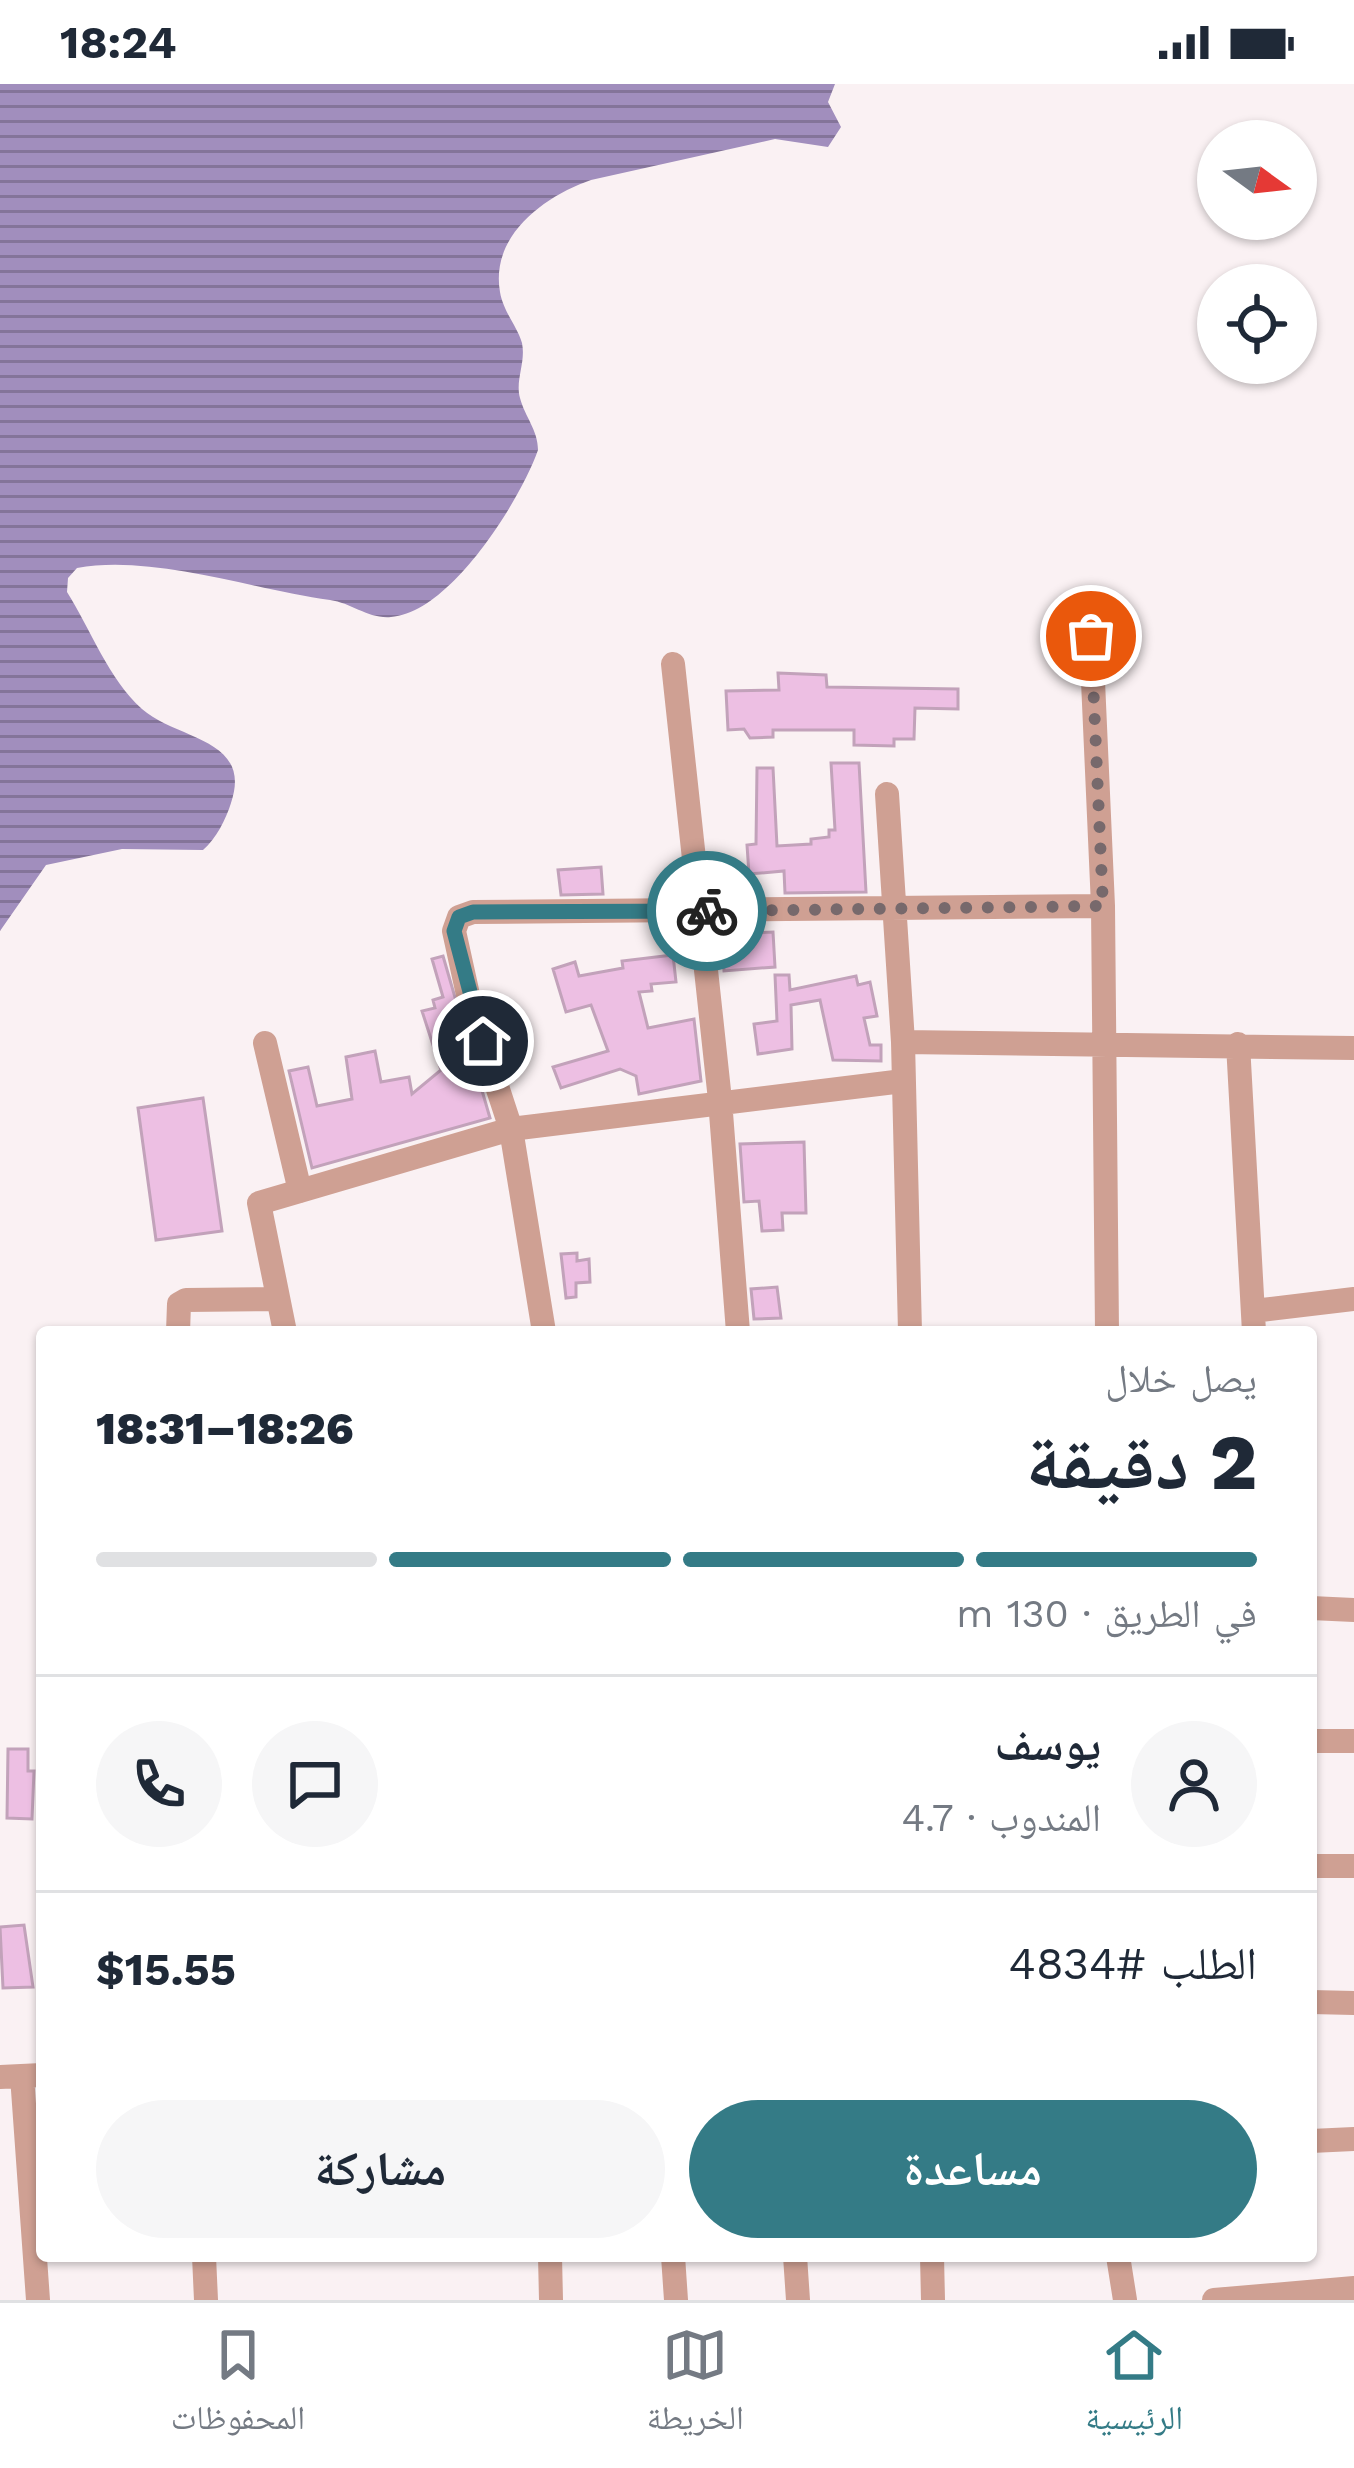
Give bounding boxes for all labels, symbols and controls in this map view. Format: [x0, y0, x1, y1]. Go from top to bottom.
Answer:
text: 18:24 [60, 16, 177, 69]
north arrow [1197, 120, 1317, 240]
map controls [1197, 120, 1317, 384]
button: locate [1197, 264, 1317, 384]
pin [1040, 585, 1142, 687]
icon: bag [1058, 603, 1124, 669]
courier [647, 851, 767, 971]
icon: bike [674, 878, 740, 944]
pin [432, 990, 534, 1092]
icon: home [450, 1008, 516, 1074]
text: يصل خلال [1105, 1356, 1257, 1401]
text: 18:26–18:31 [96, 1402, 354, 1455]
text: 2 دقيقة [1025, 1416, 1257, 1508]
text: في الطريق · 130 m [956, 1591, 1257, 1636]
text: يوسف [995, 1718, 1101, 1771]
button: phone [96, 1721, 222, 1847]
button: chat [252, 1721, 378, 1847]
button: person [1131, 1721, 1257, 1847]
text: المندوب · 4.7 [901, 1795, 1101, 1840]
text: الطلب #4834 [1009, 1937, 1257, 1990]
text: $15.55 [96, 1943, 236, 1996]
button: مشاركة [96, 2100, 665, 2238]
button: مساعدة [689, 2100, 1257, 2238]
tab: المحفوظات [171, 2322, 305, 2450]
tab: الخريطة [647, 2322, 744, 2450]
tab: الرئيسية [1085, 2322, 1183, 2450]

